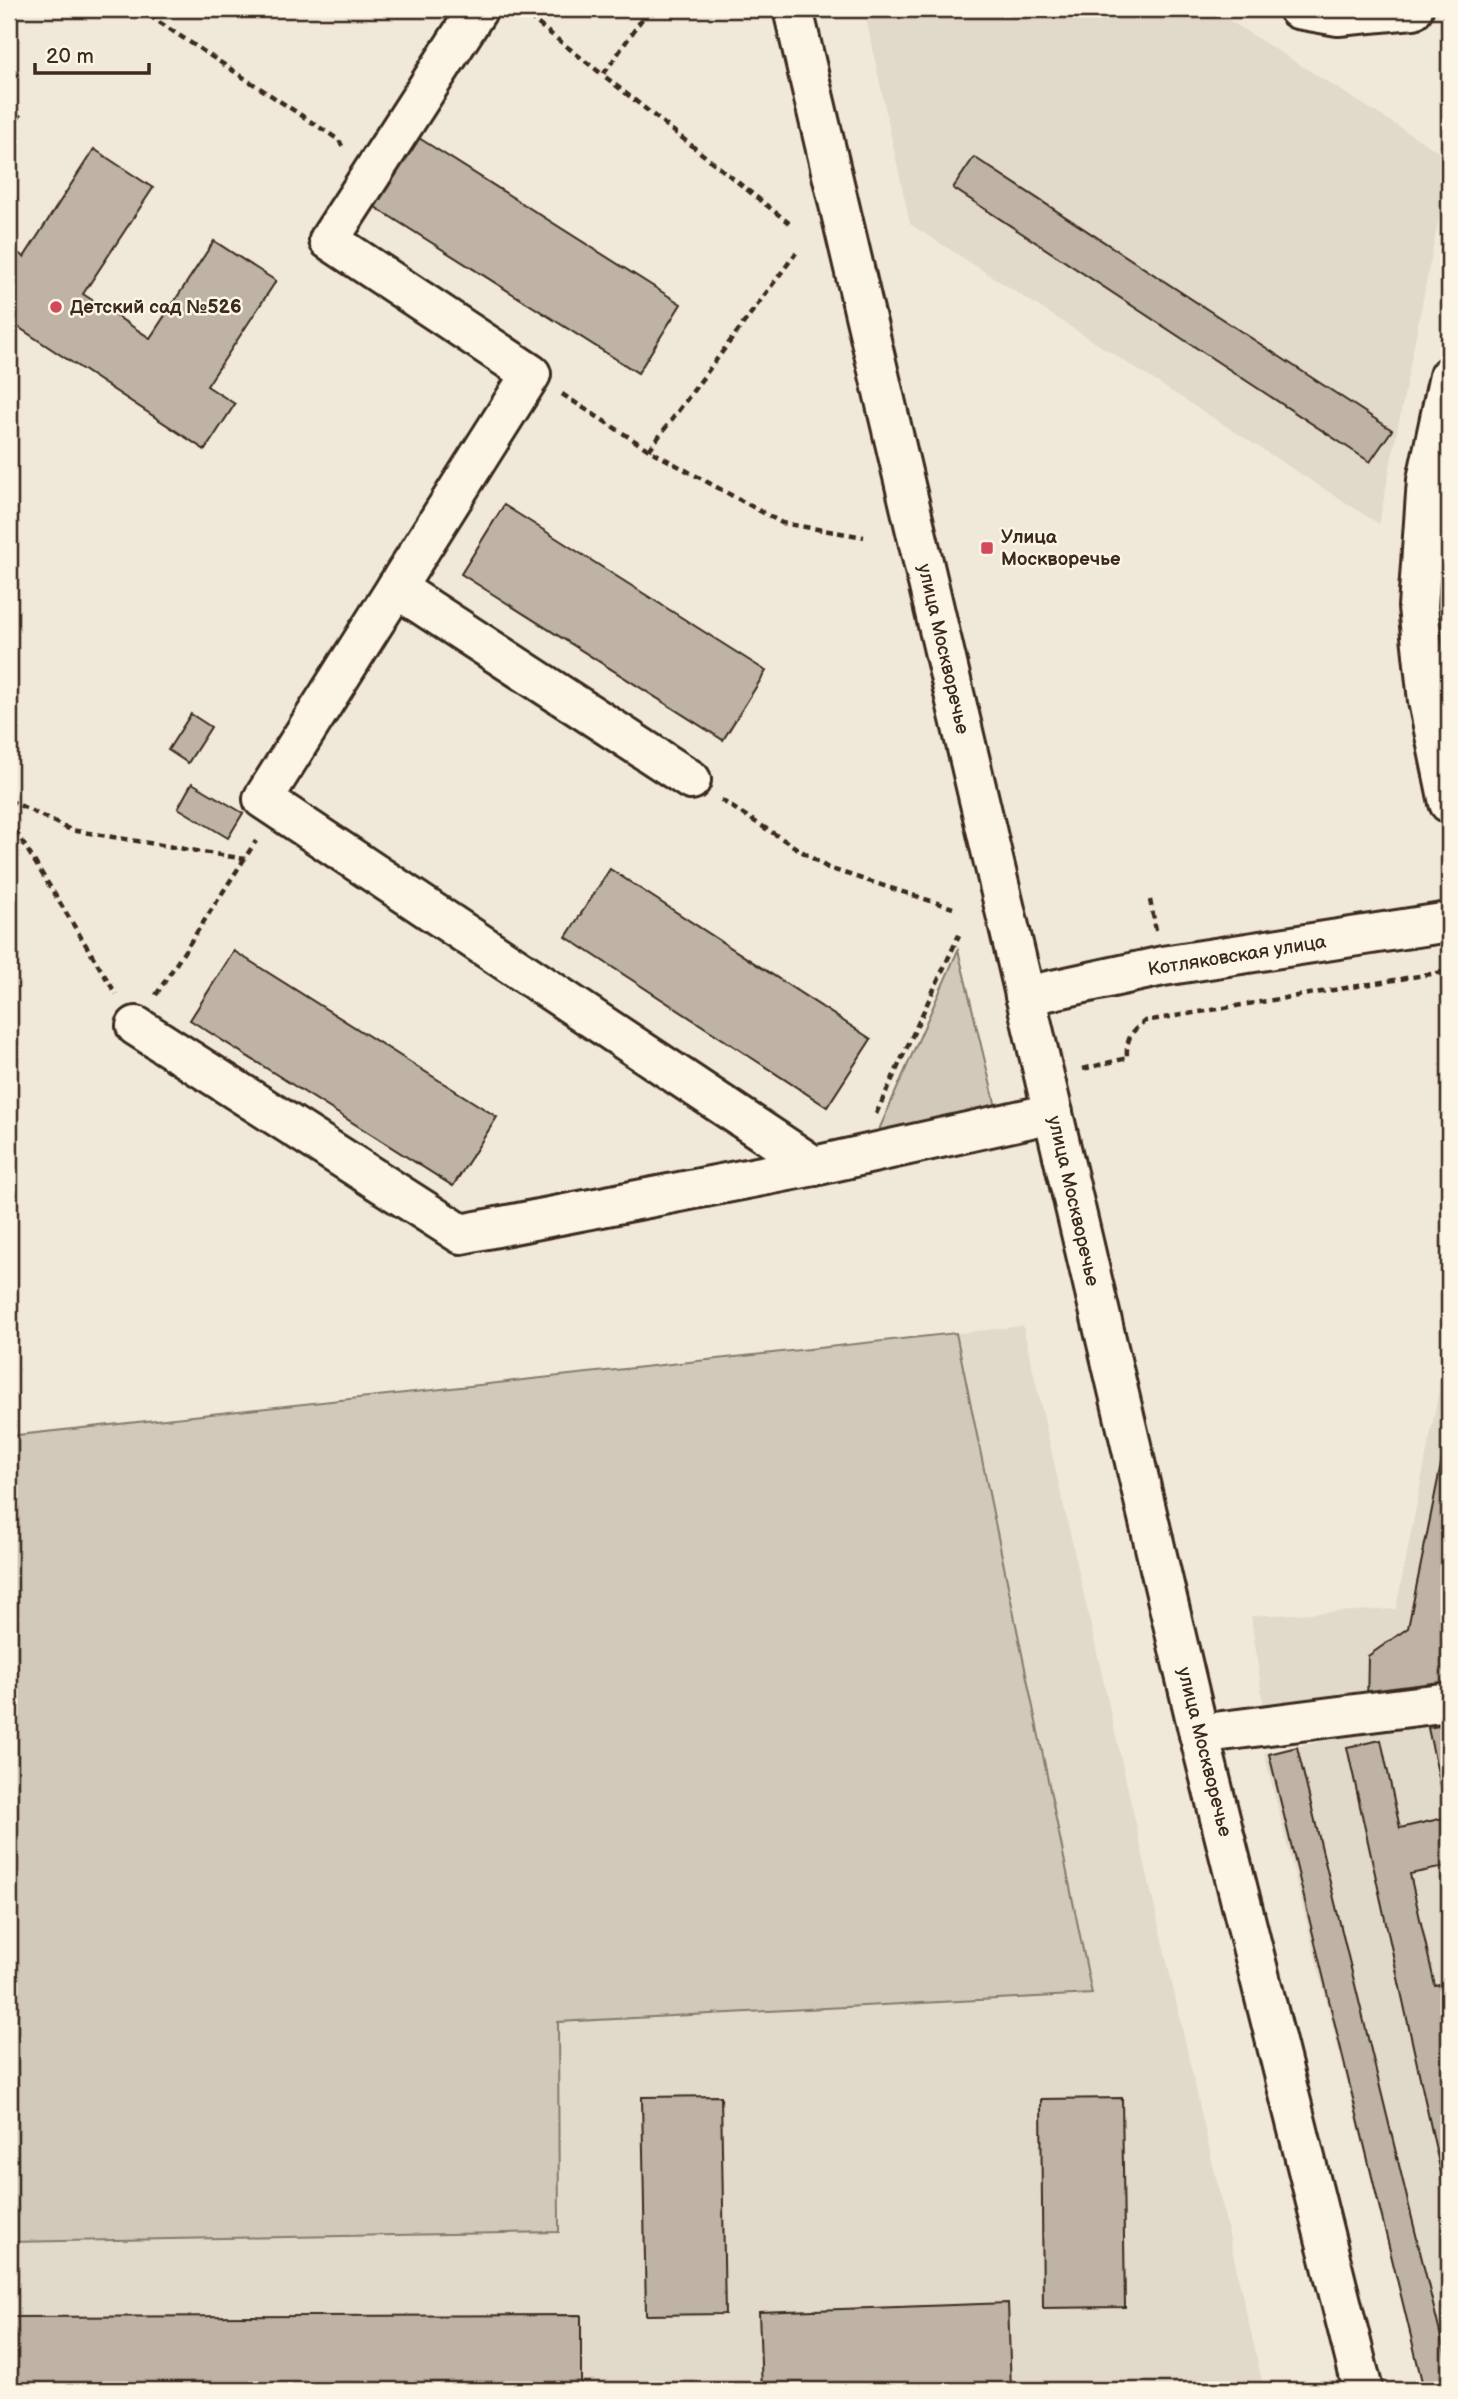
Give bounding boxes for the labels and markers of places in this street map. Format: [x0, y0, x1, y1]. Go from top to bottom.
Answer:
place label: Детский сад №526 [70, 296, 241, 319]
marker: Детский сад №526 [48, 299, 64, 315]
place label: Улица Москворечье [1001, 526, 1121, 571]
marker: Улица Москворечье [979, 540, 995, 556]

